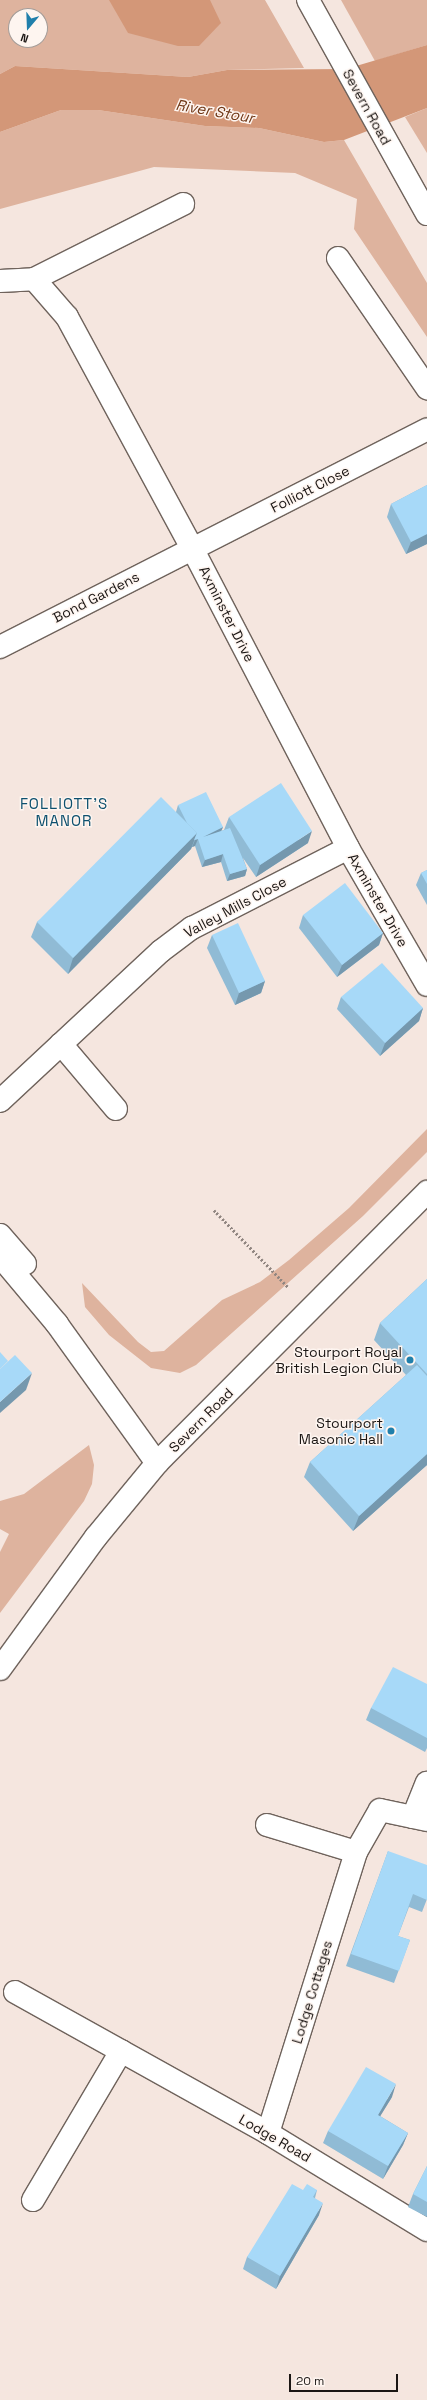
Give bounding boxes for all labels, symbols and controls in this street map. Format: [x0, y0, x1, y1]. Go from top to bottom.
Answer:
north arrow [8, 8, 48, 48]
text: N [19, 31, 30, 46]
street label: Severn Road [339, 66, 395, 148]
water label: River Stour [174, 95, 256, 127]
street label: Folliott Close [268, 462, 352, 516]
street label: Axminster Drive [196, 563, 258, 665]
street label: Bond Gardens [50, 568, 142, 626]
district label: FOLLIOTT'S MANOR [20, 794, 108, 829]
street label: Axminster Drive [344, 850, 412, 950]
street label: Valley Mills Close [181, 873, 289, 941]
place label: Stourport Royal British Legion Club [275, 1344, 402, 1376]
marker: Stourport Royal British Legion Club [405, 1355, 415, 1365]
street label: Severn Road [165, 1384, 237, 1456]
place label: Stourport Masonic Hall [299, 1415, 383, 1448]
marker: Stourport Masonic Hall [386, 1426, 396, 1436]
street label: Lodge Cottages [288, 1938, 336, 2046]
street label: Lodge Road [236, 2111, 314, 2165]
scale bar [291, 2366, 400, 2392]
text: 20 m [296, 2373, 324, 2389]

